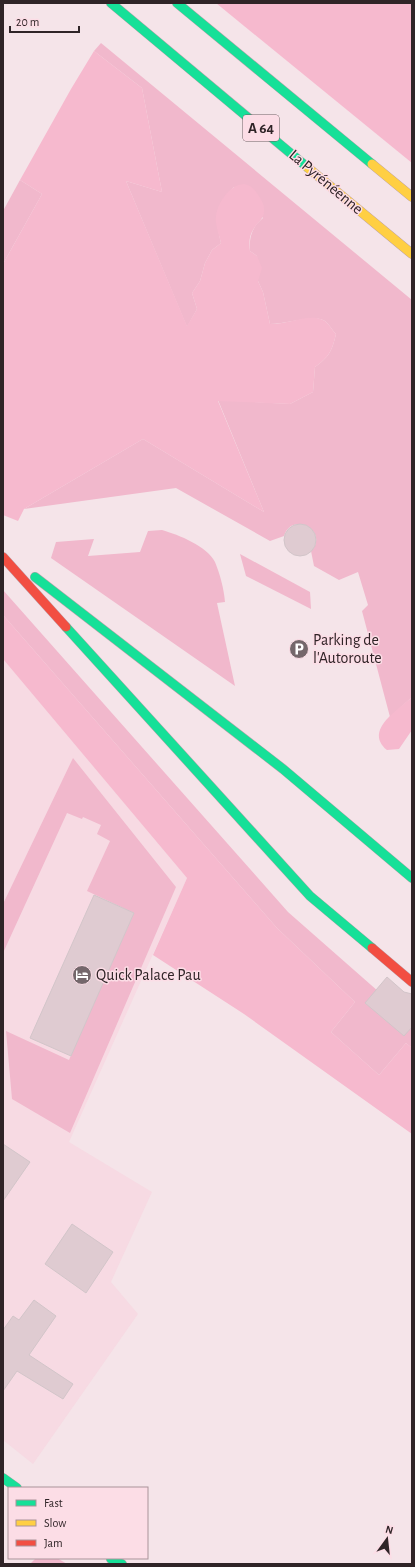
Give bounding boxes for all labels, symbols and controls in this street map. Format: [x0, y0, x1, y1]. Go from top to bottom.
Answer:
scale bar [10, 8, 79, 34]
text: 20 m [16, 16, 39, 28]
road number: A 64 [243, 115, 279, 141]
street label: La Pyrénéenne [285, 147, 366, 218]
place label: Parking de l'Autoroute [313, 632, 382, 666]
parking icon: Parking de l'Autoroute [288, 638, 310, 660]
hotel icon: Quick Palace Pau [71, 964, 93, 986]
place label: Quick Palace Pau [96, 967, 201, 984]
legend [8, 1487, 148, 1559]
text: Fast [44, 1497, 63, 1509]
text: Slow [44, 1517, 66, 1529]
north arrow [367, 1519, 407, 1559]
text: N [384, 1524, 395, 1536]
text: Jam [44, 1537, 63, 1549]

